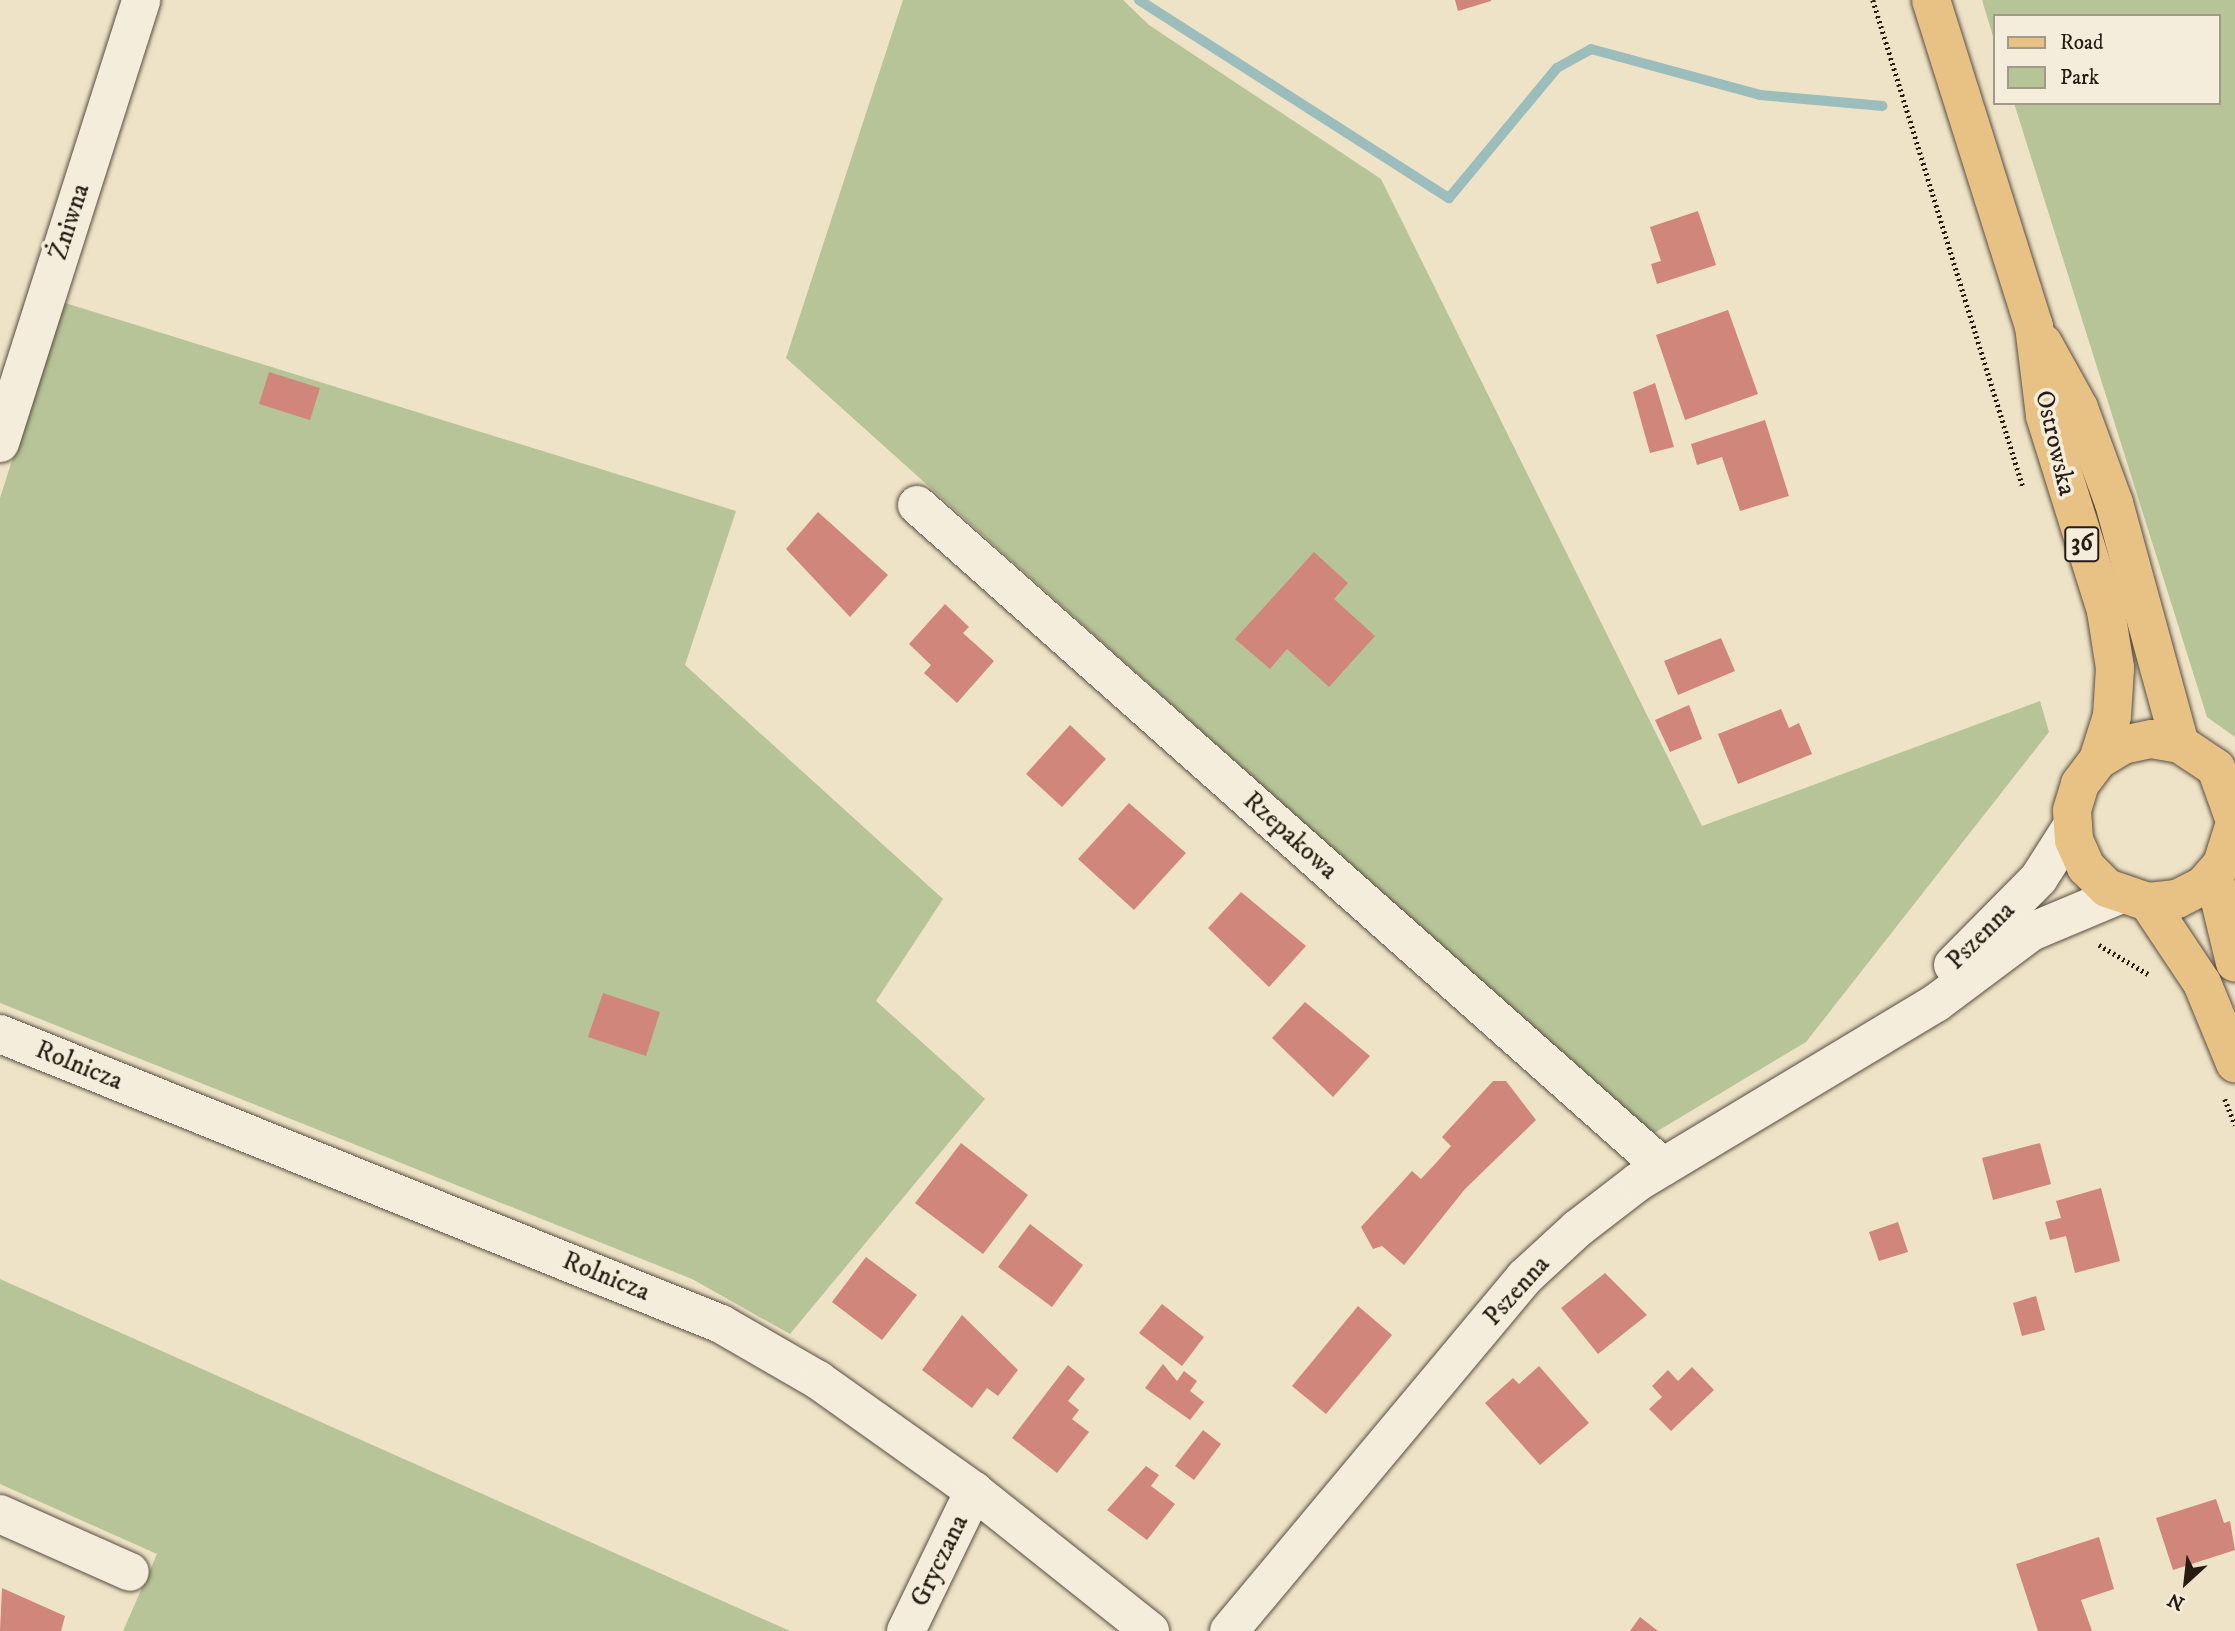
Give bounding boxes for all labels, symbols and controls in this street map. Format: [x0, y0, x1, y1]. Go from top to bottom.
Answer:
legend [1994, 14, 2221, 105]
text: Road [2060, 30, 2104, 56]
text: Park [2060, 65, 2099, 91]
street label: Żniwna [43, 180, 97, 264]
street label: Ostrowska [2028, 387, 2082, 499]
road number: 36 [2063, 524, 2101, 564]
street label: Rzepakowa [1236, 785, 1344, 887]
street label: Pszenna [1940, 895, 2022, 977]
street label: Rolnicza [31, 1034, 127, 1098]
street label: Rolnicza [558, 1245, 654, 1309]
street label: Pszenna [1477, 1249, 1557, 1333]
street label: Gryczana [904, 1510, 976, 1612]
north arrow [2151, 1547, 2221, 1617]
text: N [2164, 1587, 2188, 1615]

